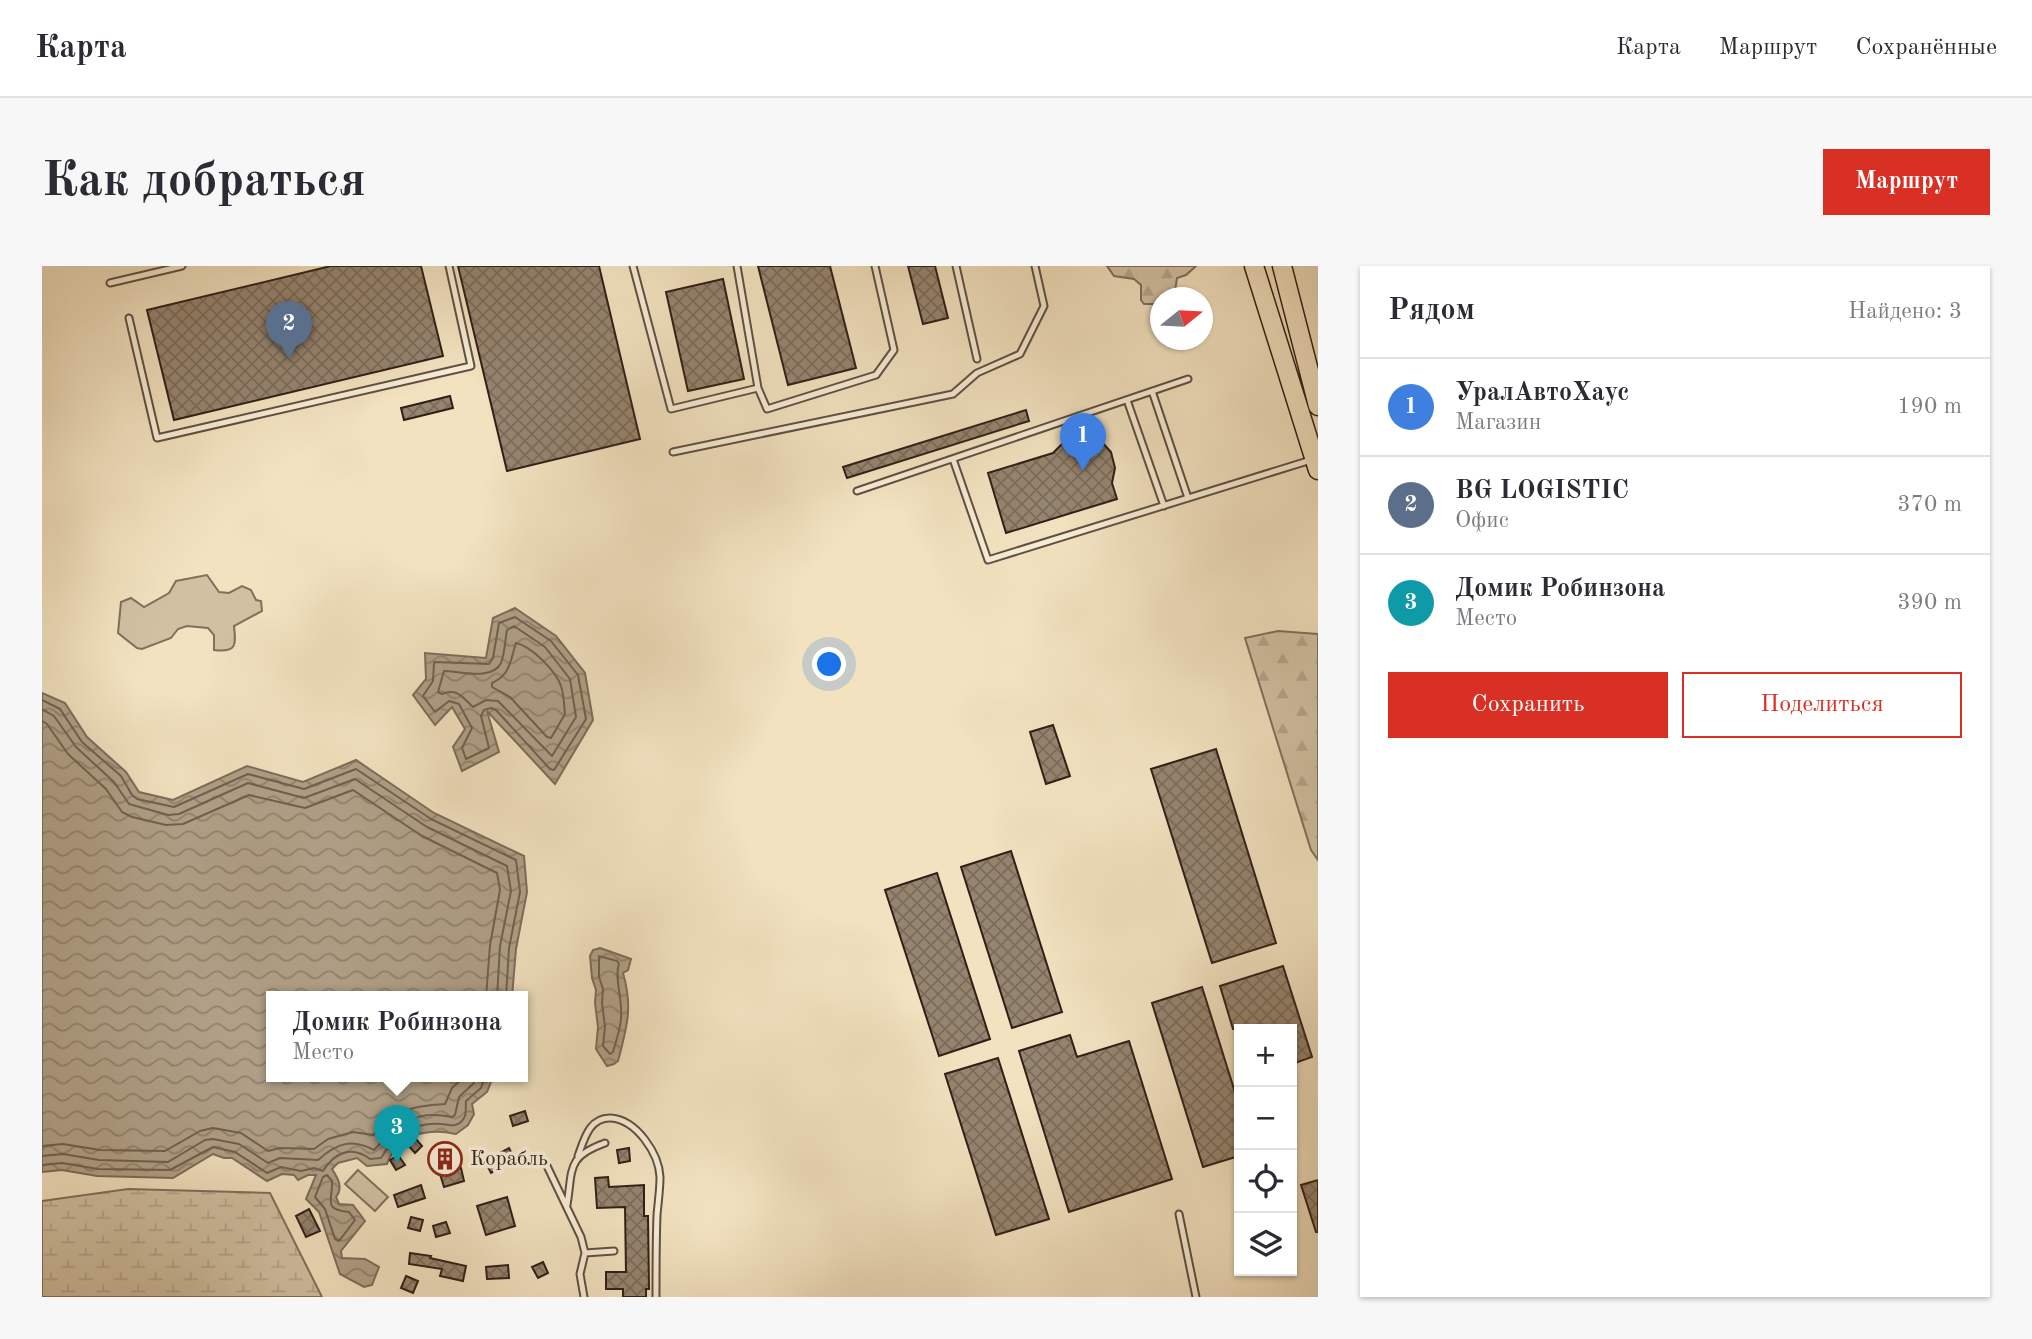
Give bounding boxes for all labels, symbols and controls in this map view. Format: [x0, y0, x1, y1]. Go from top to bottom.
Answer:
text: Карта [35, 32, 127, 65]
text: Карта [1616, 36, 1681, 60]
text: Маршрут [1719, 36, 1817, 60]
text: Сохранённые [1855, 36, 1997, 60]
button: Маршрут [1823, 149, 1990, 215]
text: Как добраться [42, 158, 366, 207]
north arrow [1150, 287, 1213, 350]
text: Рядом [1388, 296, 1475, 326]
text: Найдено: 3 [1848, 300, 1962, 323]
pin: 2 [266, 301, 312, 359]
text: УралАвтоХаус [1455, 380, 1629, 406]
text: 1 [1404, 395, 1418, 418]
text: 190 m [1897, 395, 1962, 418]
text: Магазин [1455, 411, 1541, 434]
pin: 1 [1060, 413, 1106, 471]
text: BG LOGISTIC [1455, 478, 1629, 504]
text: 2 [1404, 493, 1418, 516]
text: 370 m [1897, 493, 1962, 516]
text: Офис [1455, 509, 1509, 532]
text: Домик Робинзона [1455, 576, 1665, 602]
text: 3 [1404, 591, 1418, 614]
text: 390 m [1897, 591, 1962, 614]
text: Место [1455, 607, 1517, 630]
your location [812, 647, 846, 681]
button: Сохранить [1388, 672, 1668, 738]
button: Поделиться [1682, 672, 1962, 738]
popup [266, 991, 528, 1082]
text: Домик Робинзона [292, 1010, 502, 1036]
map controls [1234, 1024, 1297, 1276]
button: + [1234, 1024, 1297, 1087]
text: Место [292, 1041, 354, 1064]
button: − [1234, 1087, 1297, 1150]
pin: 3 [374, 1105, 420, 1163]
building icon: Корабль [426, 1140, 464, 1178]
place label: Корабль [470, 1149, 548, 1170]
button: locate [1234, 1150, 1297, 1213]
button: layers [1234, 1213, 1297, 1276]

